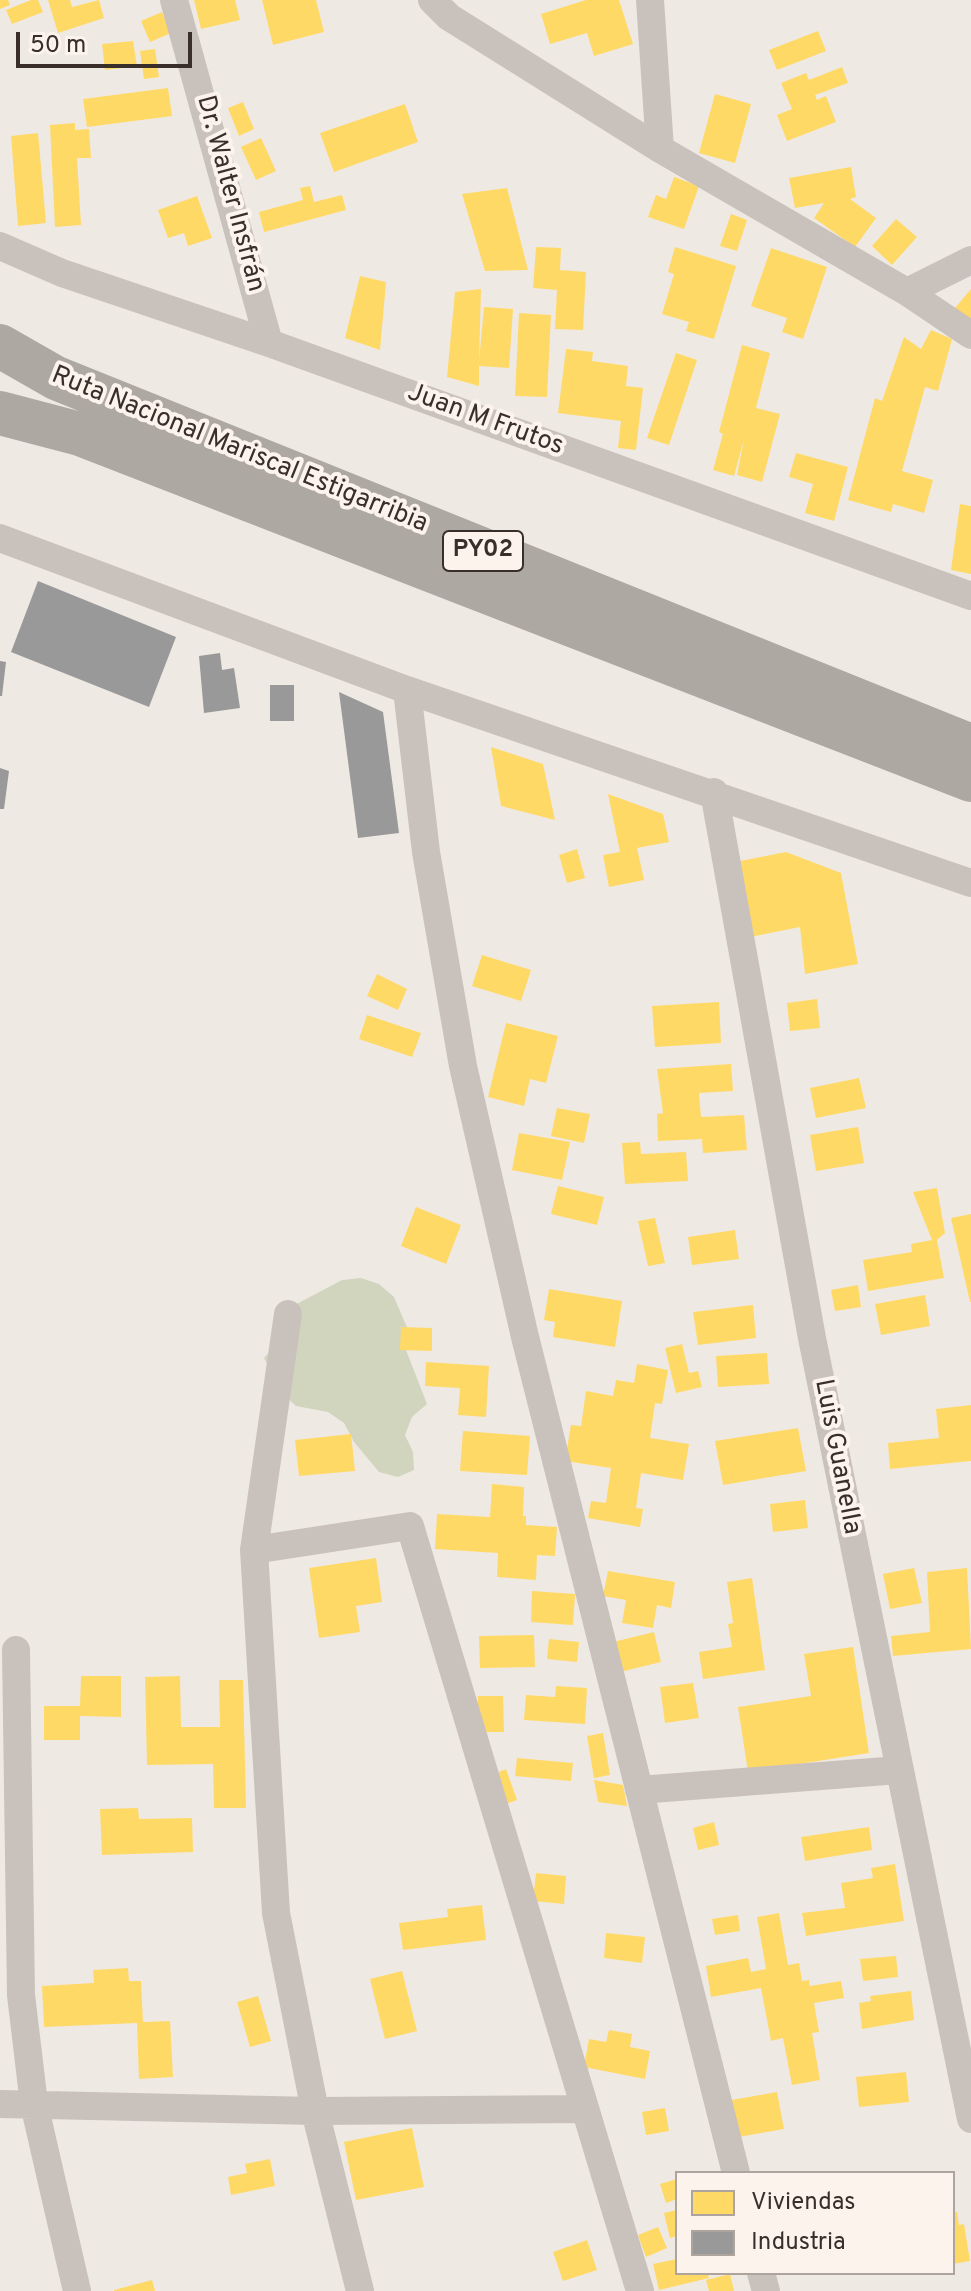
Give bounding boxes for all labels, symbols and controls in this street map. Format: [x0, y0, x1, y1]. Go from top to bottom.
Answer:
scale bar [20, 16, 196, 66]
text: 50 m [30, 31, 86, 61]
street label: Dr. Walter Insfrán [188, 92, 270, 296]
street label: Ruta Nacional Mariscal Estigarribia [46, 361, 432, 541]
street label: Juan M Frutos [403, 378, 567, 464]
road number: PY02 [443, 531, 523, 571]
street label: Luis Guanella [806, 1377, 866, 1537]
legend [675, 2171, 955, 2275]
text: Viviendas [751, 2188, 856, 2218]
text: Industria [751, 2228, 846, 2258]

